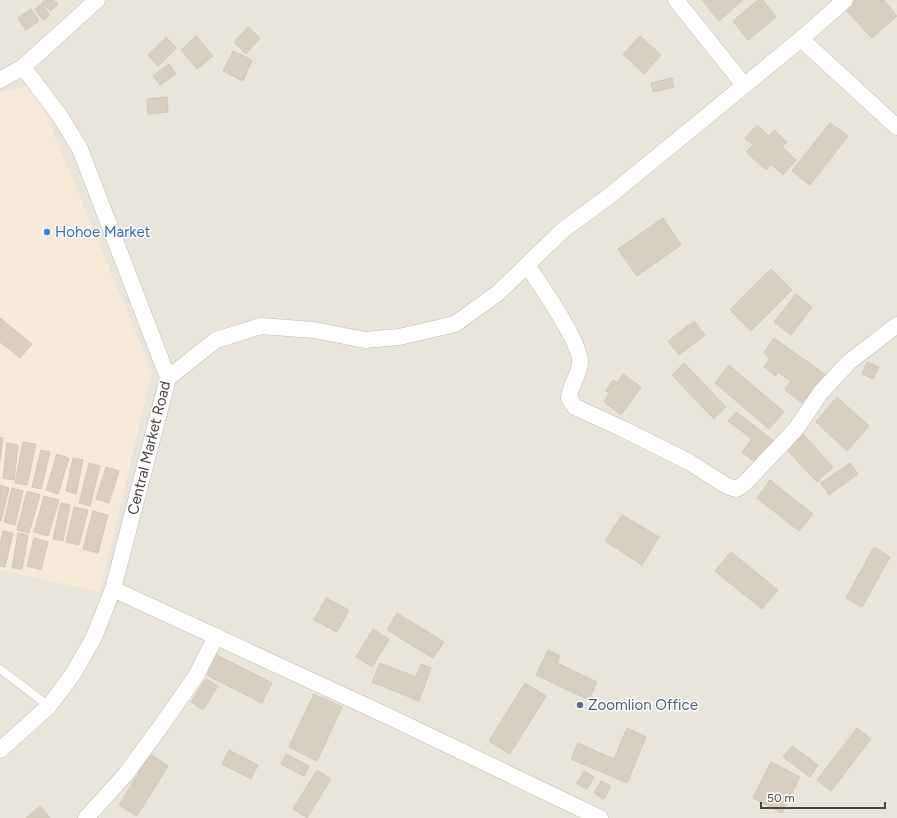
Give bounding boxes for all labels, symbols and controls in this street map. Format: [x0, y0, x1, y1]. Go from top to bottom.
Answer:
place label: Hohoe Market [55, 223, 151, 241]
marker: Hohoe Market [42, 227, 52, 237]
street label: Central Market Road [124, 379, 174, 517]
place label: Zoomlion Office [588, 696, 698, 714]
marker: Zoomlion Office [575, 700, 585, 710]
scale bar [761, 784, 885, 810]
text: 50 m [767, 791, 795, 805]

